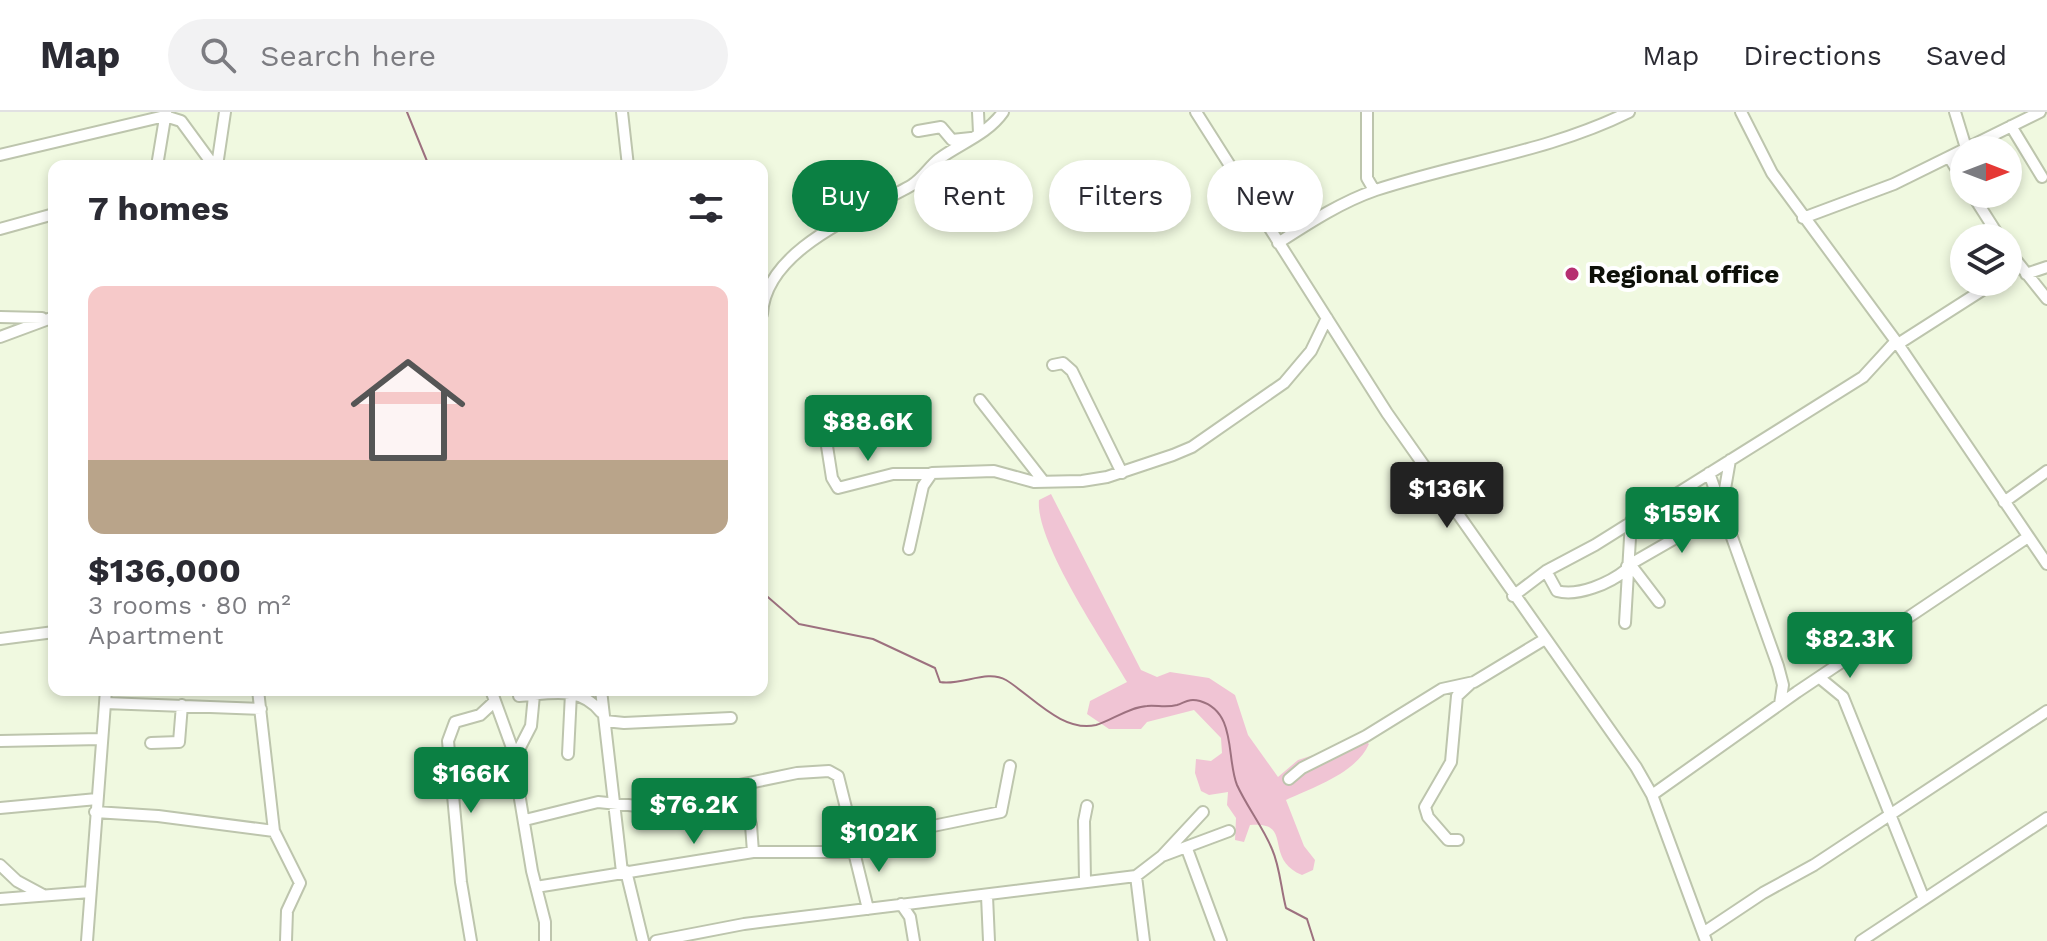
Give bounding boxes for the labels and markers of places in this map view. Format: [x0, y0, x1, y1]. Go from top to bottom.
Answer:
place label: Regional office [1588, 259, 1779, 289]
marker: Regional office [1563, 265, 1581, 283]
pin: $88.6K [803, 395, 933, 463]
pin: $136K [1391, 462, 1503, 530]
pin: $159K [1626, 487, 1738, 555]
pin: $82.3K [1785, 612, 1915, 680]
pin: $166K [415, 747, 527, 815]
pin: $76.2K [629, 778, 759, 846]
pin: $102K [823, 806, 935, 874]

